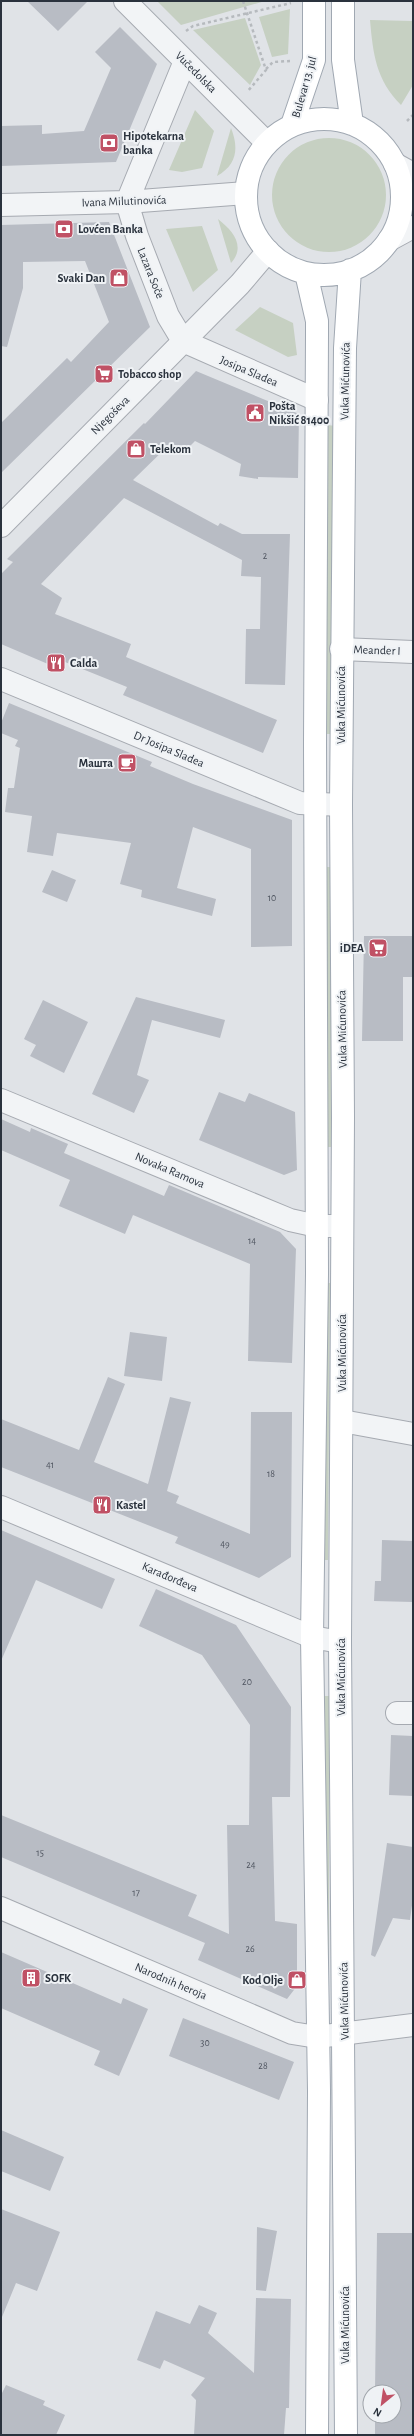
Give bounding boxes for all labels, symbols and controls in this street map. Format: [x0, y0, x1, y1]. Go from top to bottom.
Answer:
street label: Vučedolska [173, 49, 219, 95]
street label: Bulevar 13. jul [290, 55, 319, 119]
place label: Hipotekarna banka [123, 130, 184, 156]
bank icon: Hipotekarna banka [98, 132, 120, 154]
street label: Ivana Milutinovića [81, 194, 167, 208]
bank icon: Lovćen Banka [53, 218, 75, 240]
place label: Lovćen Banka [78, 223, 143, 235]
street label: Lazara Soče [135, 246, 167, 300]
shop icon: Svaki Dan [108, 267, 130, 289]
place label: Svaki Dan [58, 272, 105, 284]
street label: Vuka Mićunovića [338, 341, 352, 420]
street label: Josipa Sladea [218, 353, 280, 389]
supermarket icon: Tobacco shop [93, 363, 115, 385]
place label: Tobacco shop [118, 368, 181, 380]
street label: Njegoševa [88, 393, 133, 437]
place label: Pošta Nikšić 81400 [269, 400, 329, 426]
public building icon: Pošta Nikšić 81400 [244, 402, 266, 424]
shop icon: Telekom [125, 438, 147, 460]
place label: Telekom [150, 443, 191, 455]
house number: 2 [263, 551, 268, 561]
street label: Meander I [353, 643, 401, 657]
restaurant icon: Calda [45, 652, 67, 674]
place label: Calda [70, 657, 97, 669]
street label: Vuka Mićunovića [335, 666, 347, 744]
street label: Dr Josipa Sladea [132, 729, 206, 769]
cafe icon: Машта [116, 752, 138, 774]
place label: Машта [79, 757, 113, 769]
house number: 10 [268, 893, 276, 903]
supermarket icon: iDEA [367, 937, 389, 959]
place label: iDEA [340, 942, 365, 954]
street label: Vuka Mićunovića [335, 989, 349, 1068]
street label: Novaka Ramova [133, 1150, 207, 1190]
house number: 14 [248, 1236, 256, 1246]
street label: Vuka Mićunovića [336, 1314, 348, 1392]
house number: 41 [46, 1460, 54, 1470]
house number: 18 [267, 1469, 275, 1479]
restaurant icon: Kastel [91, 1494, 113, 1516]
place label: Kastel [116, 1499, 146, 1511]
house number: 49 [220, 1539, 230, 1549]
street label: Karađorđeva [140, 1560, 200, 1594]
street label: Vuka Mićunovića [335, 1638, 347, 1716]
house number: 20 [242, 1677, 252, 1687]
house number: 15 [36, 1848, 44, 1858]
house number: 24 [246, 1860, 256, 1870]
house number: 17 [132, 1888, 140, 1898]
house number: 26 [245, 1944, 255, 1954]
street label: Narodnih heroja [133, 1960, 209, 2003]
street label: Vuka Mićunovića [337, 1961, 351, 2040]
building icon: SOFK [20, 1967, 42, 1989]
shop icon: Kod Olje [286, 1969, 308, 1991]
place label: SOFK [45, 1972, 72, 1984]
place label: Kod Olje [242, 1974, 283, 1987]
house number: 30 [200, 2038, 210, 2048]
house number: 28 [258, 2061, 268, 2071]
street label: Vuka Mićunovića [339, 2286, 351, 2364]
north arrow [362, 2384, 402, 2424]
text: N [371, 2406, 383, 2419]

